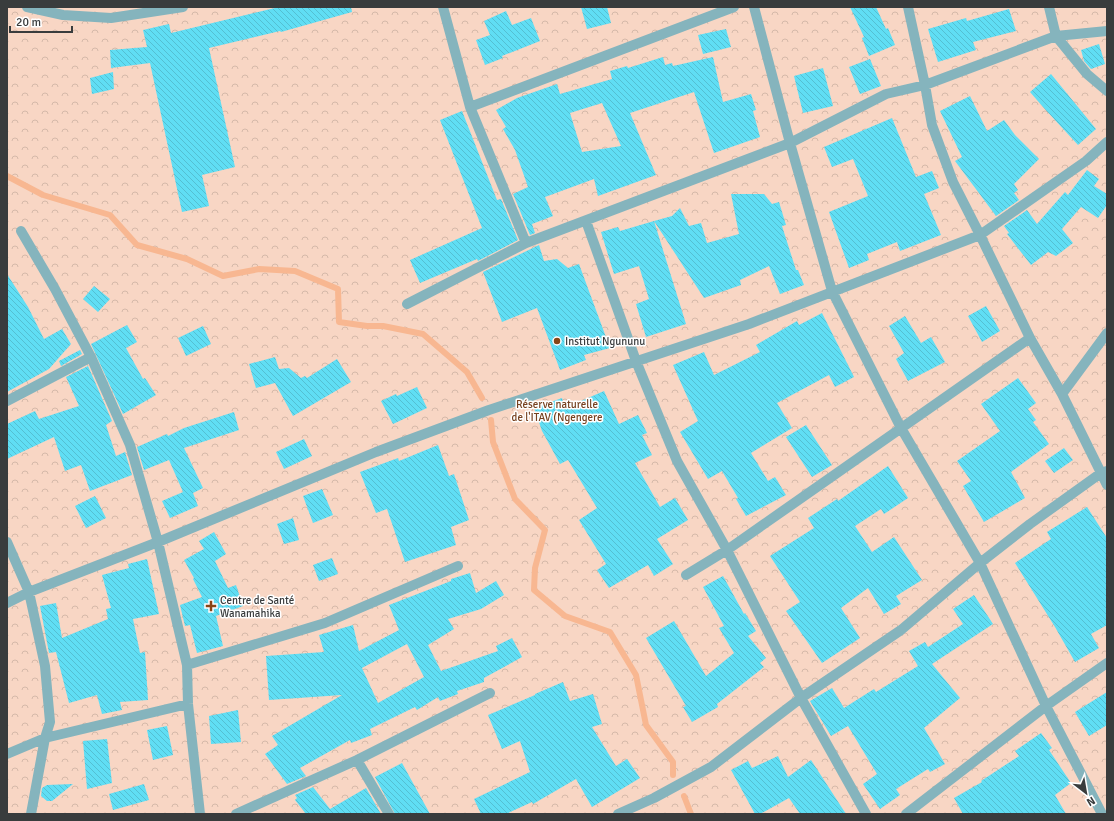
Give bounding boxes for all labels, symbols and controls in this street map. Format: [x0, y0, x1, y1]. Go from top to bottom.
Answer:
scale bar [10, 8, 72, 34]
text: 20 m [16, 15, 41, 30]
place label: Institut Ngununu [565, 335, 645, 348]
marker: Institut Ngununu [552, 336, 562, 346]
park label: Réserve naturelle de l'ITAV (Ngengere [512, 398, 602, 424]
place label: Centre de Santé Wanamahika [220, 594, 294, 620]
marker: Centre de Santé Wanamahika [205, 600, 217, 612]
north arrow [1066, 773, 1106, 813]
text: N [1084, 794, 1098, 809]

